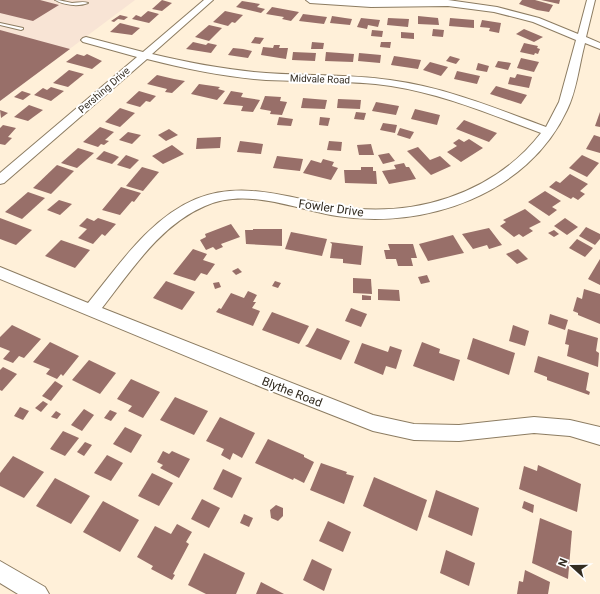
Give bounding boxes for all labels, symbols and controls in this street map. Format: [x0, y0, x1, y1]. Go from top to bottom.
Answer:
street label: Pershing Drive [76, 65, 132, 115]
street label: Midvale Road [290, 72, 350, 86]
street label: Fowler Drive [298, 196, 364, 220]
street label: Blythe Road [260, 374, 324, 410]
north arrow [552, 546, 592, 586]
text: N [556, 556, 571, 569]

